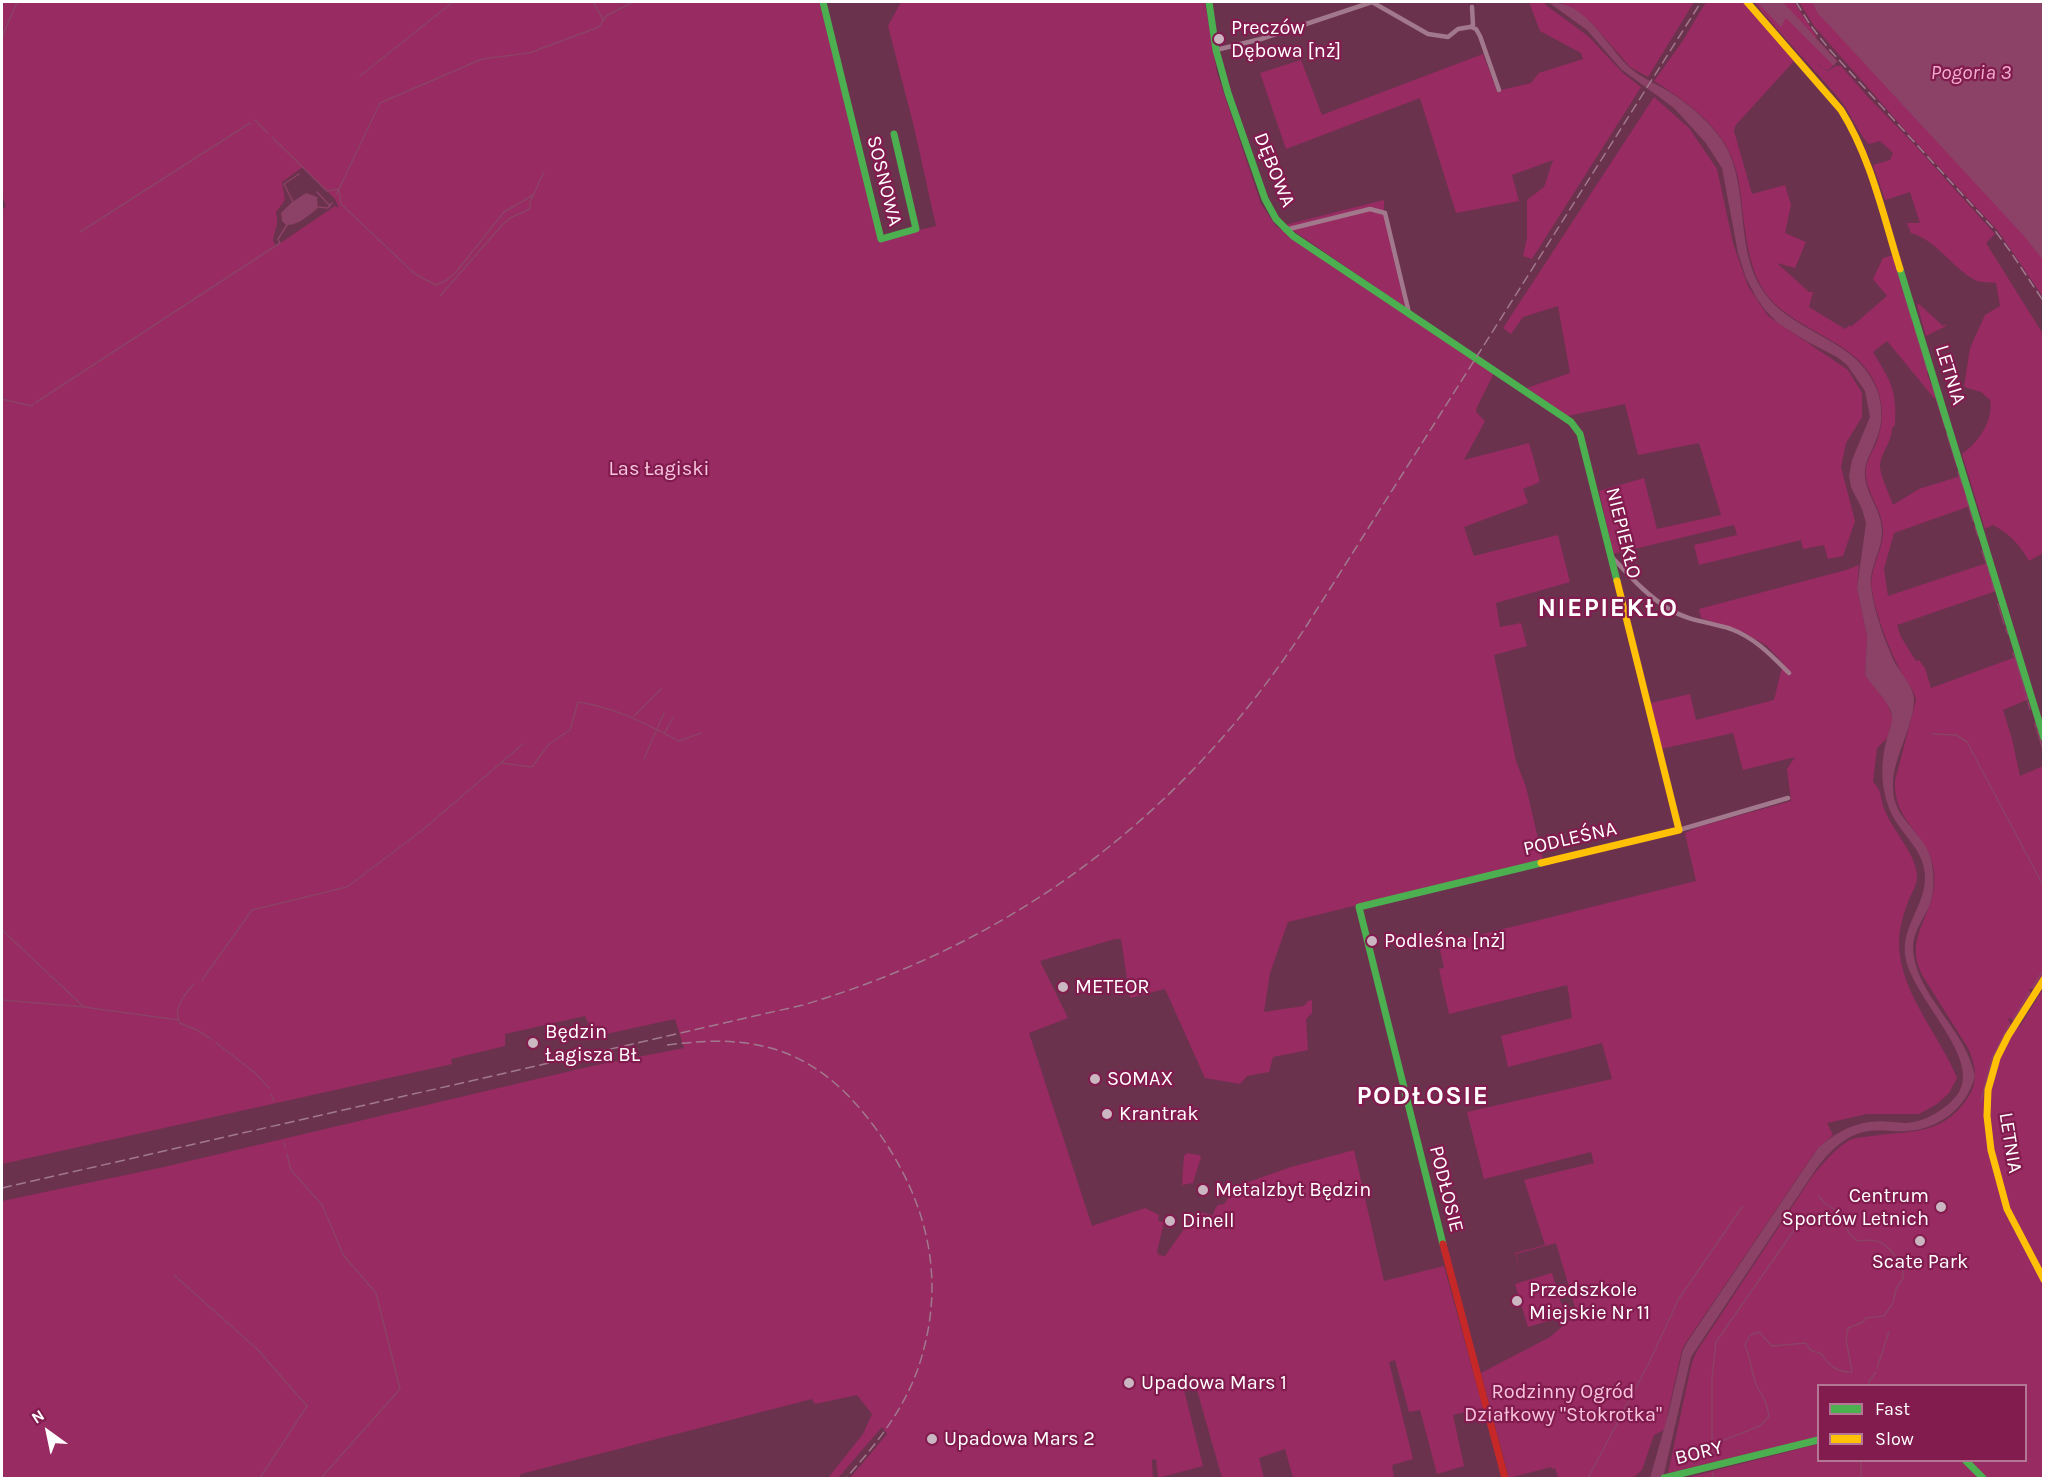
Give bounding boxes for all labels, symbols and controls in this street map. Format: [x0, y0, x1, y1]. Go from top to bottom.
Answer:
place label: Preczów Dębowa [nż] [1231, 16, 1341, 63]
marker: Preczów Dębowa [nż] [1212, 32, 1226, 46]
water label: Pogoria 3 [1931, 60, 2011, 86]
street label: DĘBOWA [1248, 129, 1300, 211]
street label: SOSNOWA [861, 133, 907, 229]
street label: LETNIA [1930, 342, 1970, 408]
park label: Las Łagiski [609, 457, 709, 481]
street label: NIEPIEKŁO [1600, 485, 1646, 581]
district label: NIEPIEKŁO [1537, 593, 1679, 625]
street label: PODLEŚNA [1521, 817, 1619, 861]
place label: Podleśna [nż] [1384, 929, 1506, 953]
marker: Podleśna [nż] [1365, 934, 1379, 948]
place label: METEOR [1075, 975, 1150, 999]
marker: METEOR [1056, 980, 1070, 994]
place label: Będzin Łagisza BŁ [545, 1020, 640, 1067]
marker: Będzin Łagisza BŁ [526, 1036, 540, 1050]
place label: SOMAX [1107, 1067, 1173, 1091]
marker: SOMAX [1088, 1072, 1102, 1086]
district label: PODŁOSIE [1356, 1081, 1490, 1113]
place label: Krantrak [1119, 1102, 1198, 1126]
marker: Krantrak [1100, 1107, 1114, 1121]
street label: LETNIA [1993, 1111, 2027, 1175]
street label: PODŁOSIE [1424, 1143, 1468, 1235]
place label: Metalzbyt Będzin [1215, 1178, 1371, 1202]
marker: Metalzbyt Będzin [1196, 1183, 1210, 1197]
place label: Centrum Sportów Letnich [1782, 1184, 1929, 1231]
marker: Centrum Sportów Letnich [1934, 1200, 1948, 1214]
place label: Dinell [1182, 1209, 1235, 1233]
marker: Dinell [1163, 1214, 1177, 1228]
marker: Scate Park [1913, 1234, 1927, 1248]
place label: Scate Park [1872, 1250, 1968, 1274]
place label: Przedszkole Miejskie Nr 11 [1529, 1278, 1650, 1325]
marker: Przedszkole Miejskie Nr 11 [1510, 1294, 1524, 1308]
place label: Upadowa Mars 1 [1141, 1371, 1287, 1395]
marker: Upadowa Mars 1 [1122, 1376, 1136, 1390]
park label: Rodzinny Ogród Działkowy "Stokrotka" [1464, 1380, 1662, 1427]
legend [1817, 1384, 2027, 1462]
text: Fast [1875, 1398, 1910, 1420]
north arrow [18, 1402, 78, 1462]
text: N [28, 1405, 48, 1428]
place label: Upadowa Mars 2 [944, 1427, 1095, 1451]
text: Slow [1875, 1428, 1914, 1450]
marker: Upadowa Mars 2 [925, 1432, 939, 1446]
street label: BORY [1673, 1435, 1725, 1471]

